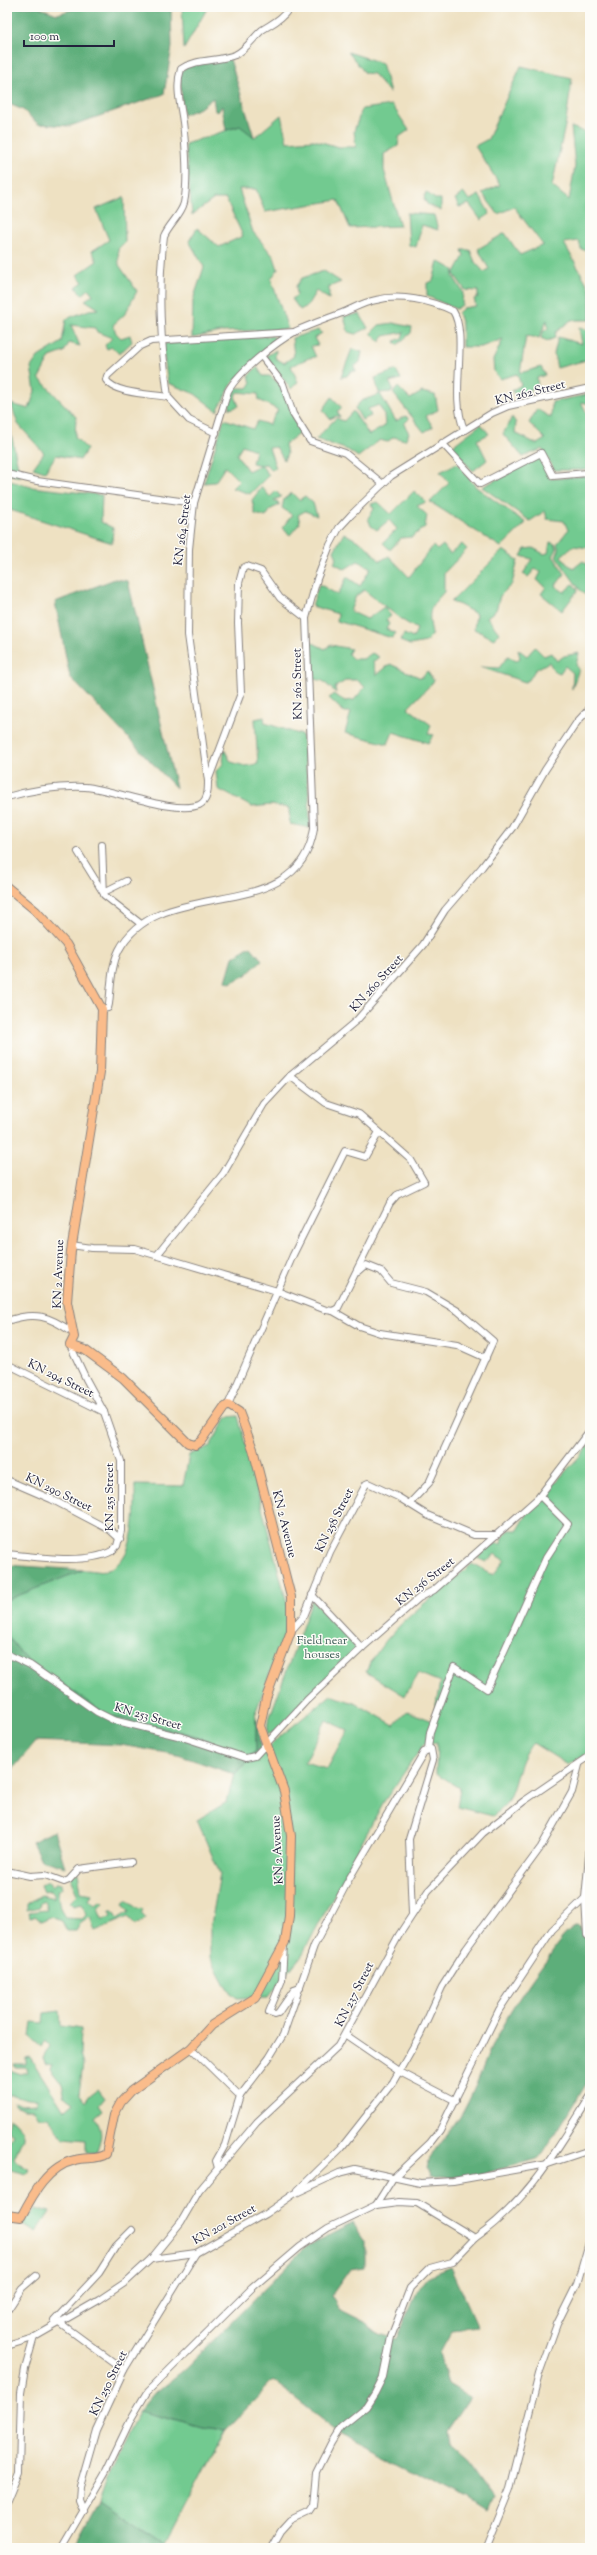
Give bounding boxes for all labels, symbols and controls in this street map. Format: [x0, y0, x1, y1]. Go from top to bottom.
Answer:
scale bar [24, 22, 114, 48]
text: 100 m [30, 28, 59, 46]
street label: KN 262 Street [493, 376, 567, 410]
street label: KN 264 Street [170, 493, 196, 567]
street label: KN 262 Street [288, 648, 308, 720]
street label: KN 260 Street [346, 951, 408, 1017]
street label: KN 2 Avenue [49, 1239, 69, 1309]
street label: KN 294 Street [24, 1355, 97, 1403]
street label: KN 255 Street [101, 1463, 119, 1531]
street label: KN 290 Street [22, 1469, 95, 1517]
street label: KN 258 Street [311, 1485, 359, 1556]
street label: KN 2 Avenue [267, 1489, 301, 1560]
street label: KN 256 Street [392, 1553, 459, 1610]
park label: Field near houses [297, 1632, 348, 1664]
street label: KN 253 Street [112, 1699, 183, 1735]
street label: KN 2 Avenue [267, 1815, 289, 1885]
street label: KN 237 Street [331, 1959, 379, 2030]
street label: KN 201 Street [189, 2200, 260, 2250]
street label: KN 250 Street [85, 2348, 132, 2419]

